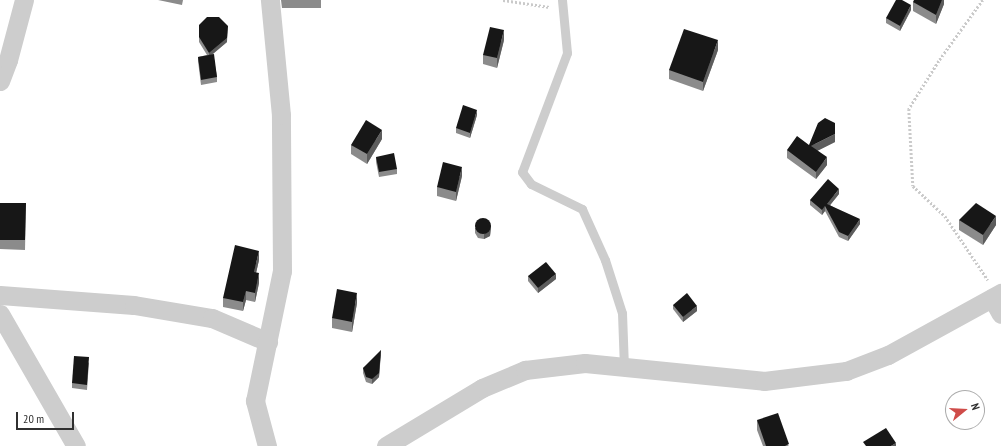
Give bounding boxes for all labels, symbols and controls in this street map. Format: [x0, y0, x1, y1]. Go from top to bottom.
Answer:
north arrow [945, 390, 985, 430]
text: N [968, 402, 983, 412]
scale bar [18, 404, 76, 430]
text: 20 m [23, 411, 44, 426]

